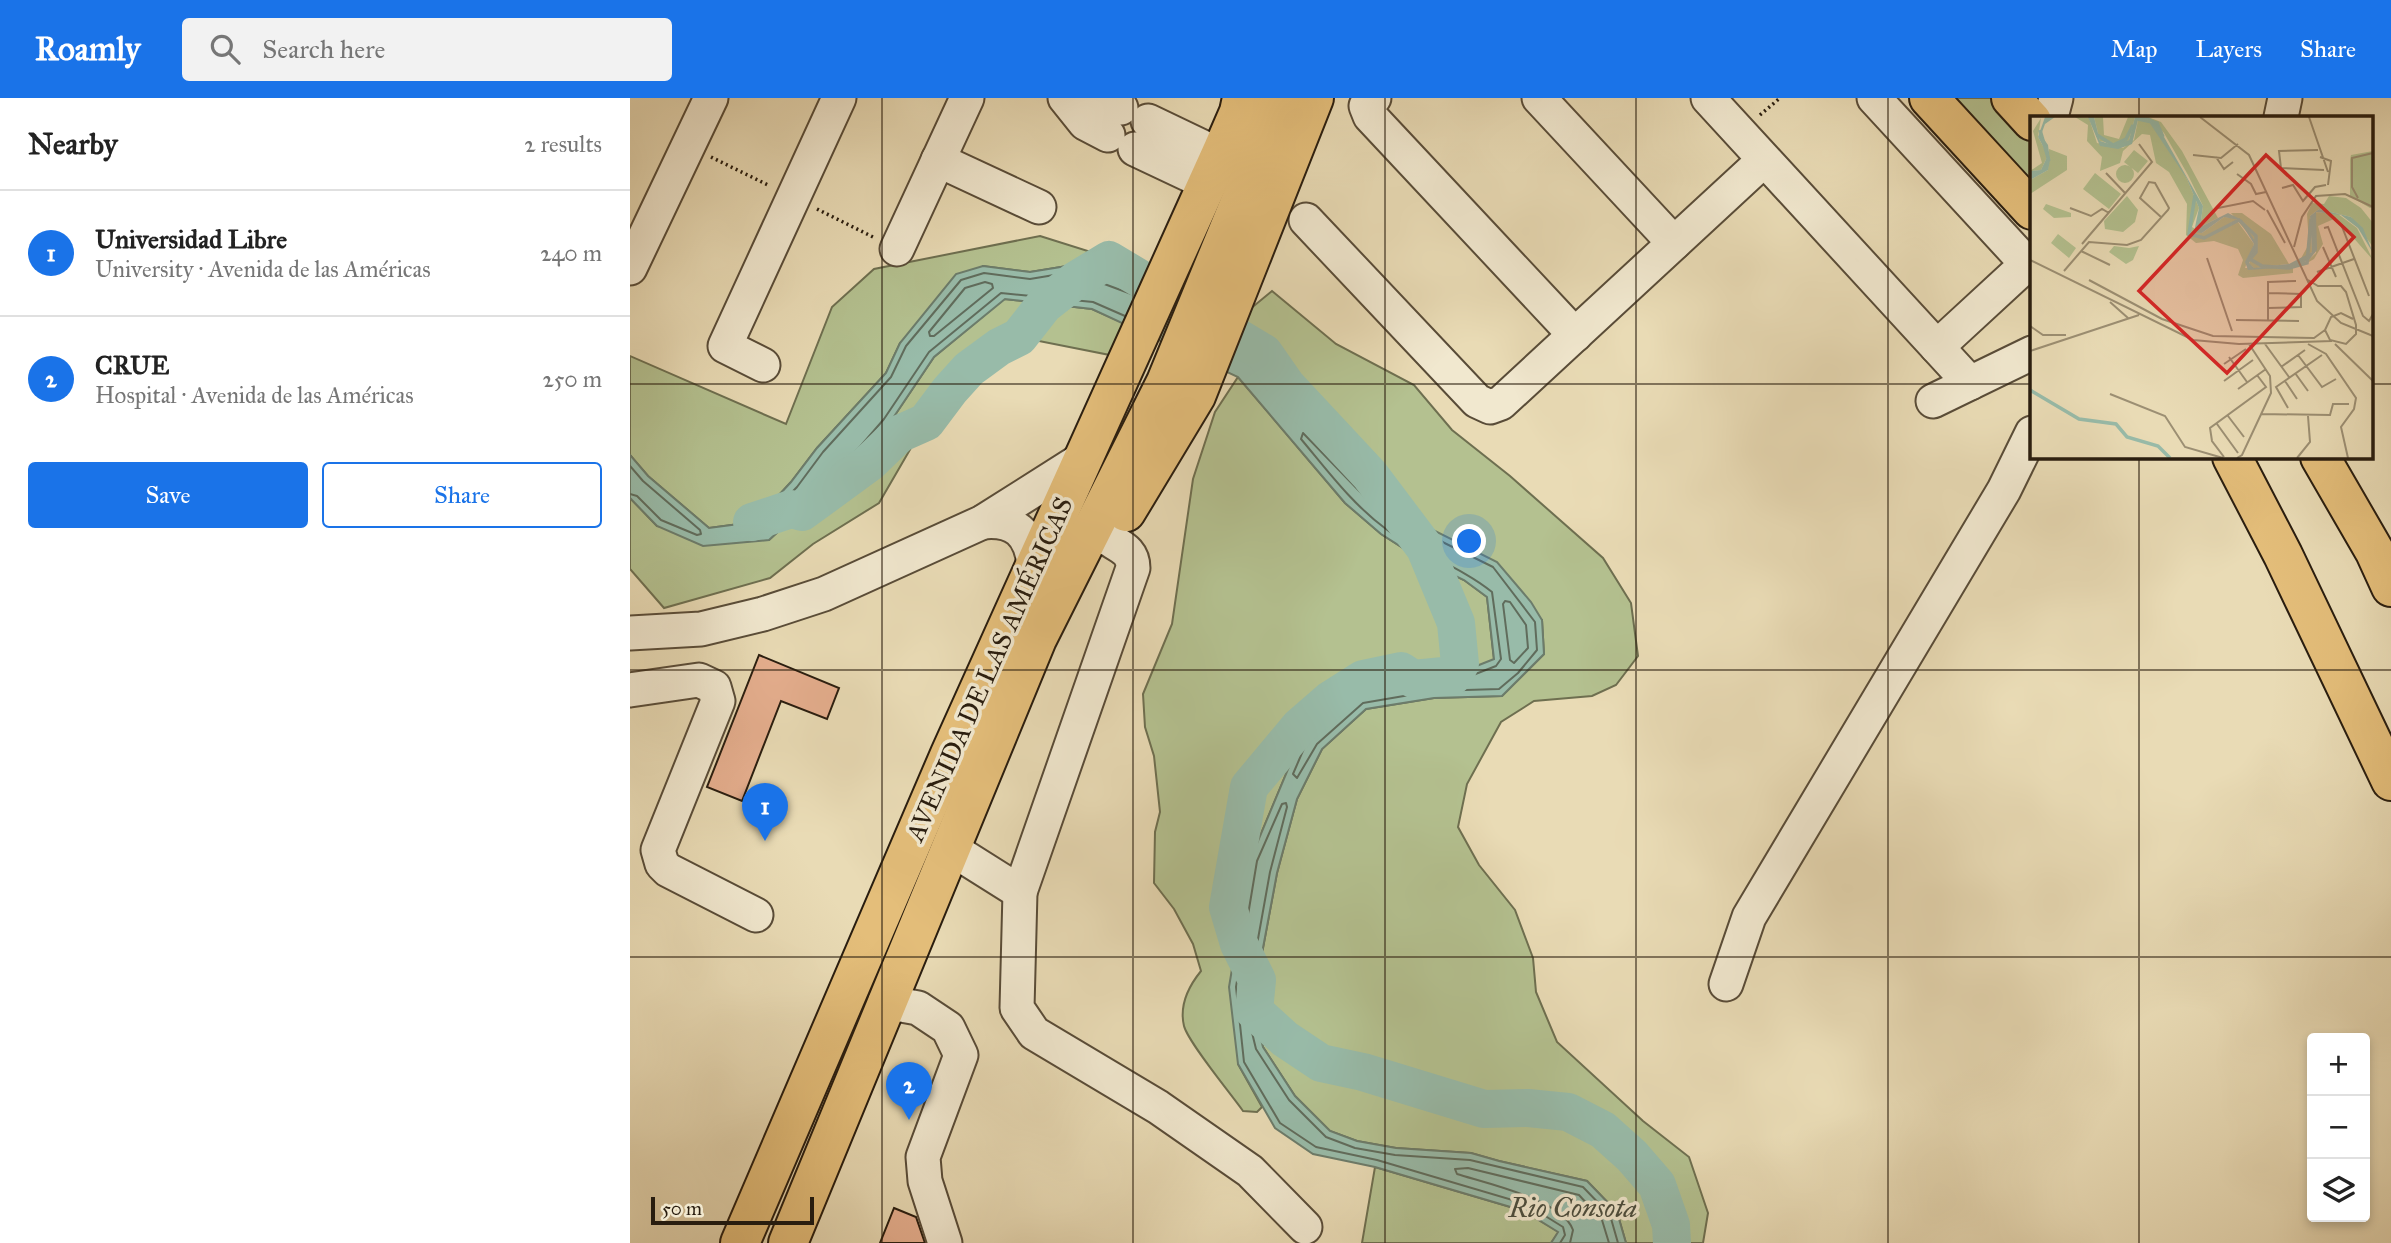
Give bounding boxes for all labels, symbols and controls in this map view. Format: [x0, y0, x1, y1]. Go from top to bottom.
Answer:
search box [182, 18, 672, 81]
text: Roamly [35, 29, 140, 69]
icon: search [206, 30, 244, 68]
text: Search here [262, 33, 385, 65]
text: Map [2111, 34, 2158, 64]
text: Layers [2196, 34, 2262, 64]
text: Share [2300, 34, 2356, 64]
inset map [2030, 116, 2374, 458]
text: Nearby [28, 126, 118, 162]
text: 2 results [524, 130, 602, 158]
text: Universidad Libre [95, 223, 287, 255]
text: 1 [46, 239, 56, 267]
text: 240 m [540, 239, 602, 267]
text: University · Avenida de las Américas [95, 255, 431, 283]
text: CRUE [95, 349, 169, 381]
text: 2 [45, 365, 57, 393]
text: 250 m [542, 365, 602, 393]
text: Hospital · Avenida de las Américas [95, 381, 414, 409]
button: Save [28, 462, 308, 528]
button: Share [322, 462, 602, 528]
street label: AVENIDA DE LAS AMÉRICAS [898, 492, 1080, 847]
your location [1452, 524, 1486, 558]
pin: 1 [742, 783, 788, 841]
map controls [2307, 1033, 2370, 1222]
button: + [2307, 1033, 2370, 1096]
pin: 2 [886, 1062, 932, 1120]
button: − [2307, 1096, 2370, 1159]
button: layers [2307, 1159, 2370, 1222]
water label: Rio Consota [1508, 1190, 1637, 1225]
scale bar [651, 1194, 814, 1226]
text: 50 m [662, 1197, 702, 1220]

